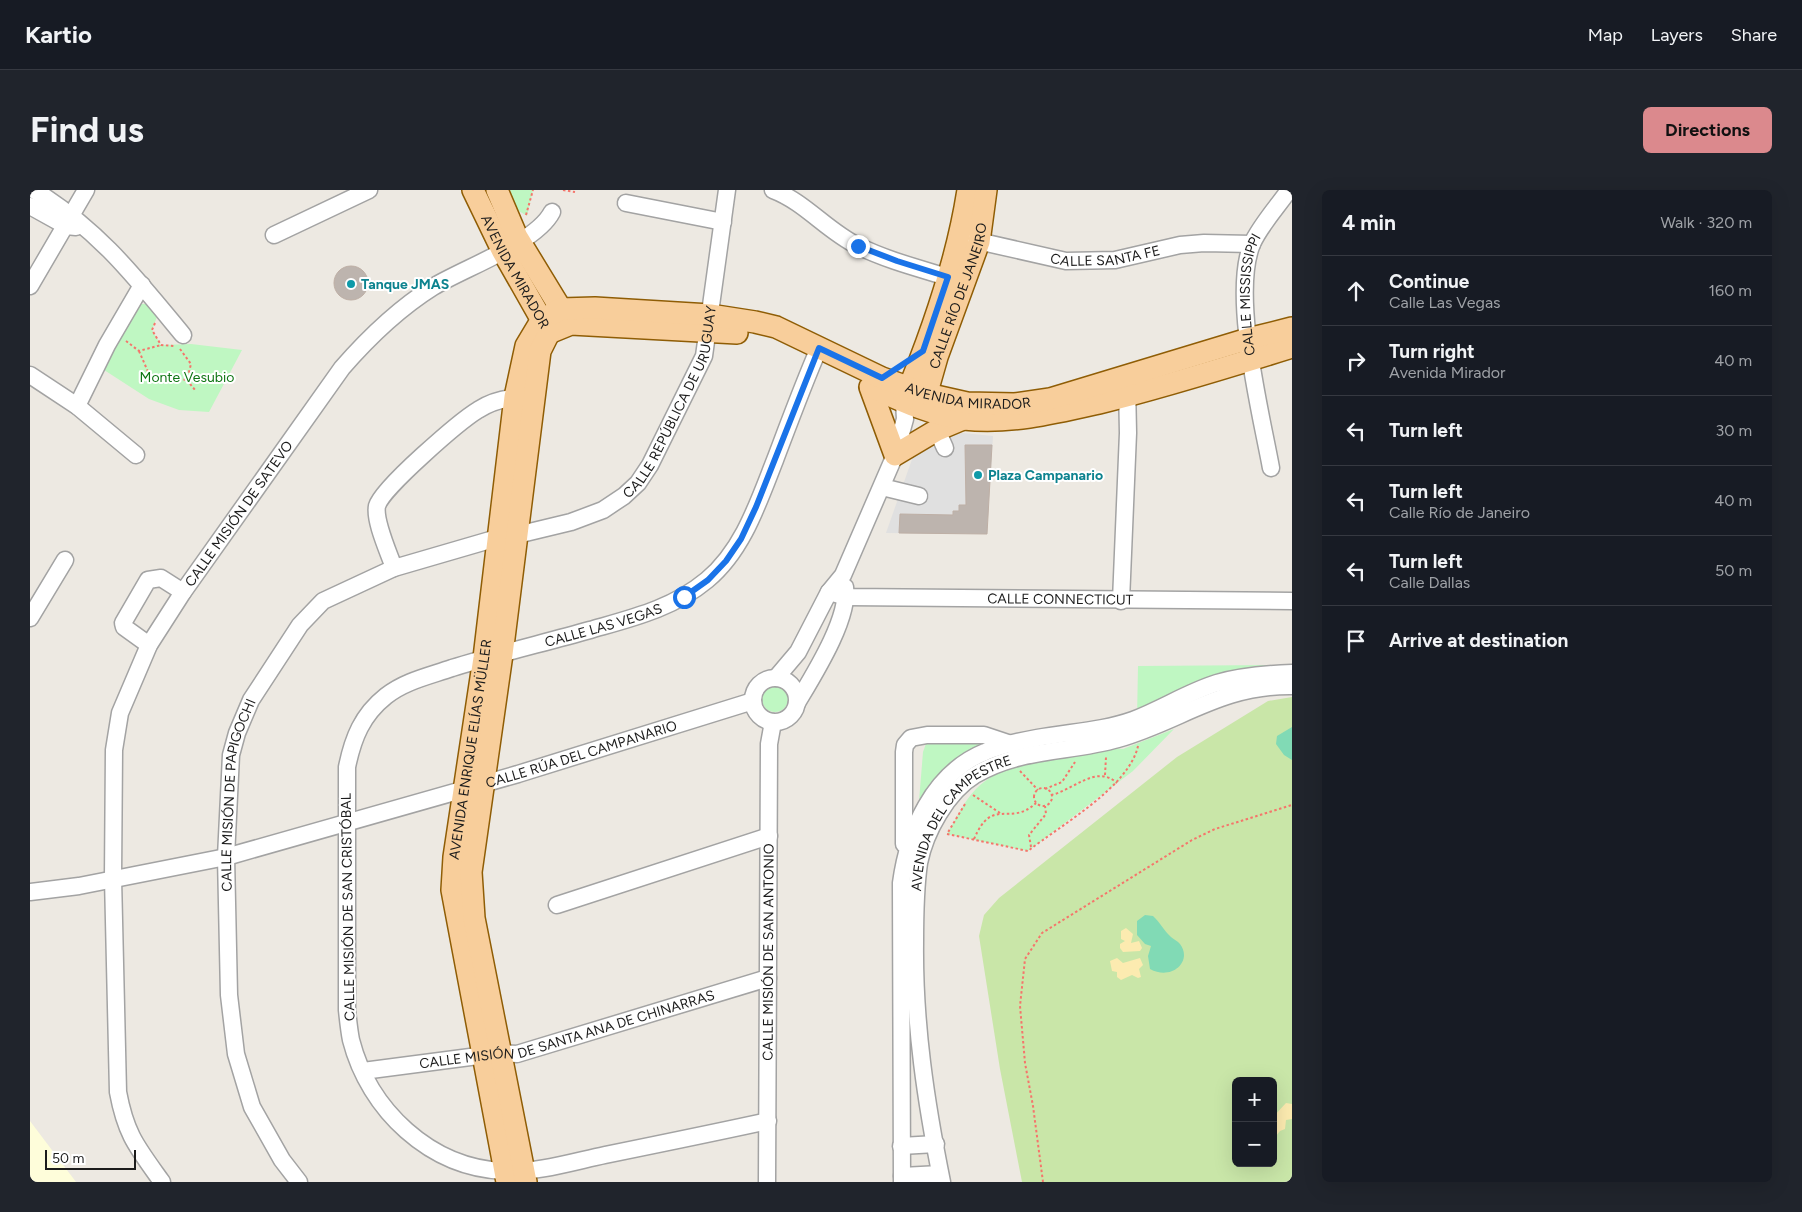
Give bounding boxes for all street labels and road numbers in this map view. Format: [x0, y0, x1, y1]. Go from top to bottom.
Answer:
street label: AVENIDA MIRADOR [478, 212, 553, 332]
street label: CALLE RÍO DE JANEIRO [926, 222, 990, 371]
street label: CALLE MISSISSIPPI [1236, 230, 1264, 357]
street label: CALLE SANTA FE [1049, 241, 1162, 270]
street label: CALLE REPÚBLICA DE URUGUAY [619, 304, 719, 502]
street label: AVENIDA MIRADOR [903, 378, 1032, 413]
street label: CALLE MISIÓN DE SATEVO [181, 437, 296, 590]
street label: CALLE CONNECTICUT [987, 590, 1134, 608]
street label: CALLE LAS VEGAS [543, 599, 664, 650]
street label: AVENIDA ENRIQUE ELÍAS MÜLLER [445, 638, 495, 861]
street label: CALLE MISIÓN DE PAPIGOCHI [217, 696, 259, 892]
street label: CALLE RÚA DEL CAMPANARIO [484, 717, 679, 791]
street label: AVENIDA DEL CAMPESTRE [908, 751, 1013, 892]
street label: CALLE MISIÓN DE SAN CRISTÓBAL [337, 792, 358, 1021]
street label: CALLE MISIÓN DE SAN ANTONIO [759, 843, 777, 1061]
street label: CALLE MISIÓN DE SANTA ANA DE CHINARRAS [418, 986, 717, 1072]

